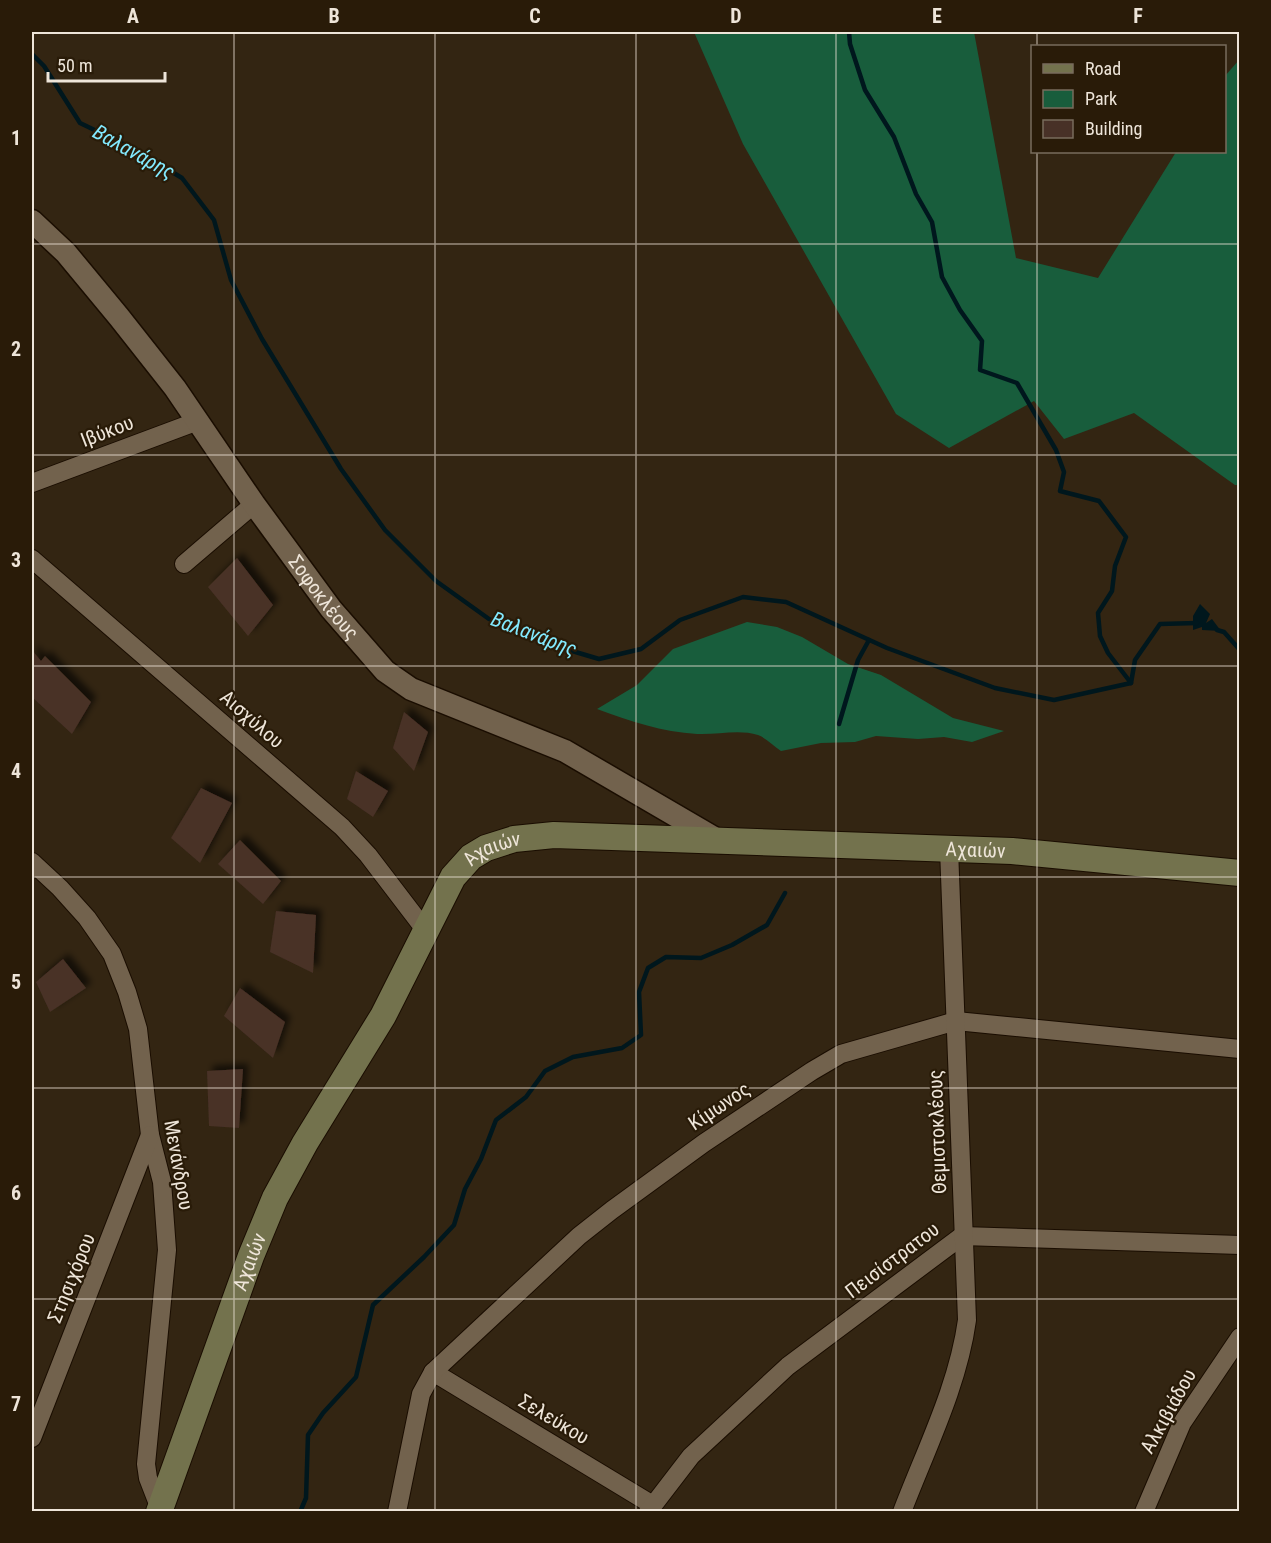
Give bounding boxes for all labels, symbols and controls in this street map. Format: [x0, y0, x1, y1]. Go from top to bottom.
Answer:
text: A [127, 4, 139, 28]
text: B [328, 4, 340, 28]
text: C [529, 4, 541, 28]
text: D [730, 4, 742, 28]
text: E [932, 4, 942, 28]
text: F [1133, 4, 1143, 28]
scale bar [48, 45, 165, 83]
legend [1031, 45, 1226, 153]
text: 50 m [57, 55, 92, 76]
text: Road [1085, 58, 1121, 79]
text: Park [1085, 88, 1117, 109]
text: Building [1085, 118, 1142, 139]
water label: Βαλανάρης [89, 120, 179, 184]
text: 1 [11, 126, 21, 150]
text: 2 [11, 337, 21, 361]
street label: Ιβύκου [77, 410, 137, 452]
text: 3 [11, 548, 21, 572]
street label: Σοφοκλέους [283, 550, 364, 644]
water label: Βαλανάρης [488, 607, 580, 661]
street label: Αισχύλου [215, 685, 289, 753]
text: 4 [11, 759, 21, 783]
street label: Αχαιών [457, 826, 522, 870]
street label: Αχαιών [945, 837, 1006, 863]
text: 5 [11, 970, 21, 994]
street label: Θεμιστοκλέους [923, 1069, 951, 1195]
street label: Κίμωνος [684, 1077, 754, 1135]
street label: Μενάνδρου [159, 1118, 199, 1212]
text: 6 [11, 1181, 21, 1205]
street label: Πεισίστρατου [840, 1217, 944, 1303]
street label: Αχαιών [228, 1229, 271, 1294]
street label: Στησιχόρου [42, 1230, 100, 1326]
street label: Αλκιβιάδου [1135, 1365, 1201, 1457]
street label: Σελεύκου [514, 1389, 594, 1449]
text: 7 [11, 1392, 21, 1416]

